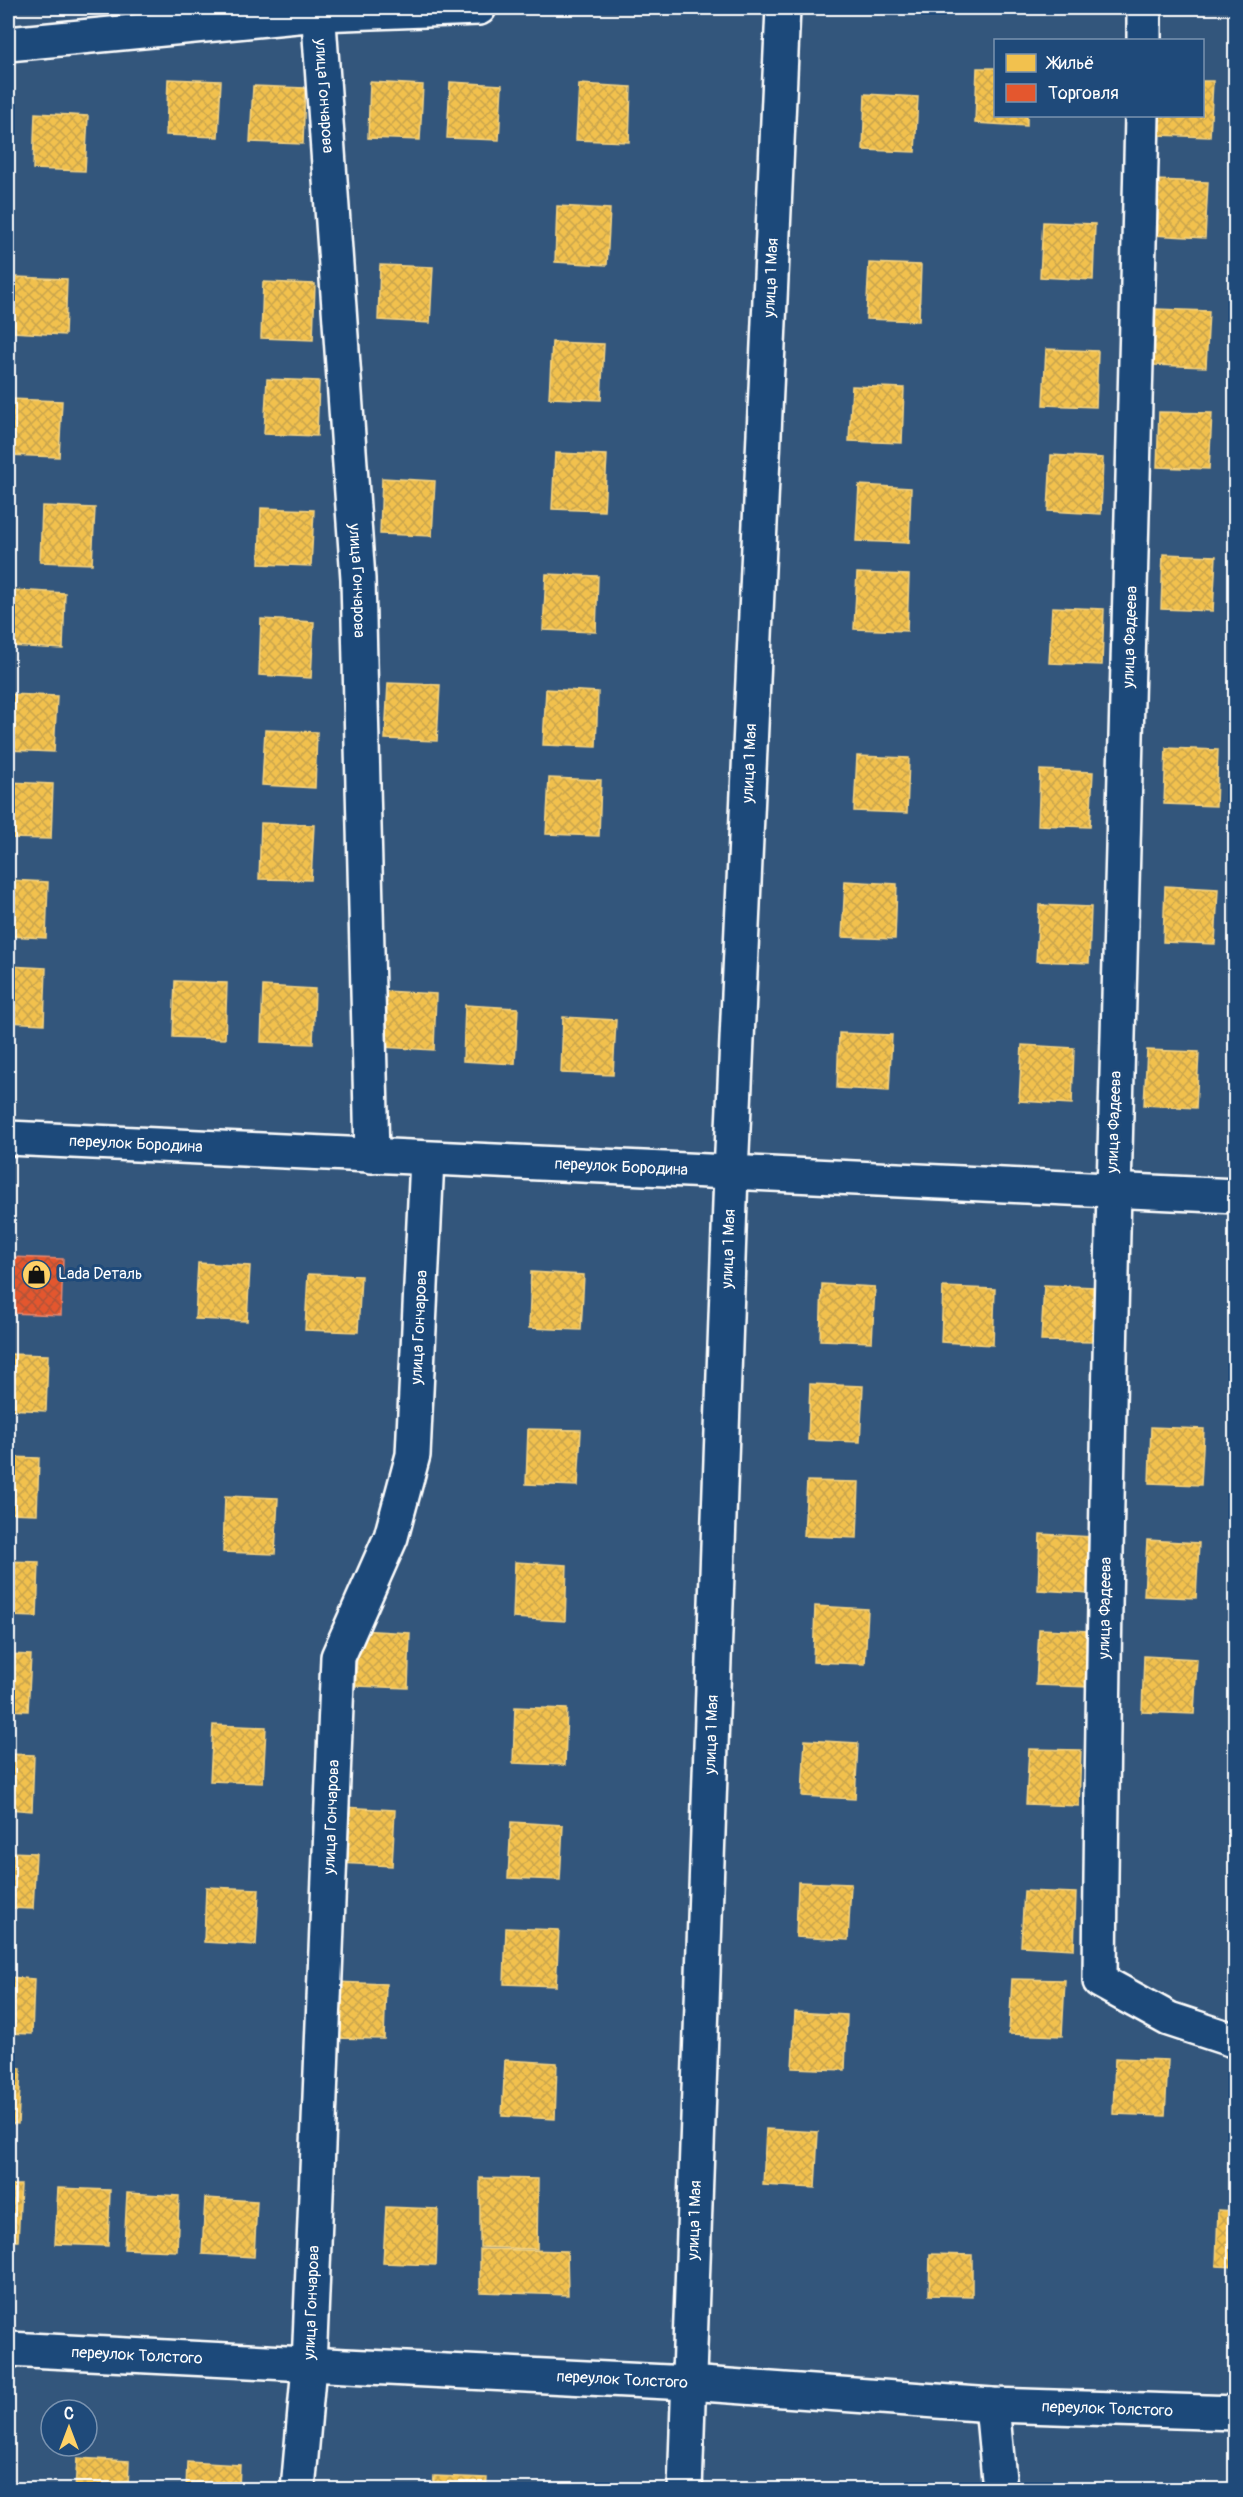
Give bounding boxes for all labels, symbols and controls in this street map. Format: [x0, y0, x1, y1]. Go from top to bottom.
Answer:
street label: улица Гончарова [310, 37, 338, 154]
legend [994, 39, 1204, 117]
text: Жильё [1045, 52, 1094, 75]
text: Торговля [1048, 82, 1119, 105]
street label: улица 1 Мая [759, 237, 783, 319]
street label: улица Гончарова [344, 522, 369, 638]
street label: улица Фадеева [1118, 586, 1142, 689]
street label: улица 1 Мая [738, 723, 761, 804]
street label: улица Фадеева [1102, 1071, 1126, 1174]
street label: переулок Бородина [69, 1131, 203, 1157]
street label: переулок Бородина [554, 1154, 689, 1180]
street label: улица 1 Мая [717, 1209, 740, 1290]
shop icon: Lada Dеталь [21, 1258, 53, 1290]
place label: Lada Dеталь [58, 1264, 142, 1284]
street label: улица Гончарова [406, 1270, 432, 1386]
street label: улица Фадеева [1094, 1557, 1116, 1660]
street label: улица 1 Мая [700, 1694, 723, 1776]
street label: улица Гончарова [319, 1759, 344, 1876]
street label: улица 1 Мая [683, 2180, 706, 2261]
street label: улица Гончарова [299, 2245, 324, 2361]
street label: переулок Толстого [71, 2342, 203, 2369]
street label: переулок Толстого [556, 2366, 689, 2393]
street label: переулок Толстого [1041, 2397, 1174, 2421]
north arrow [39, 2398, 99, 2458]
text: С [64, 2404, 74, 2424]

